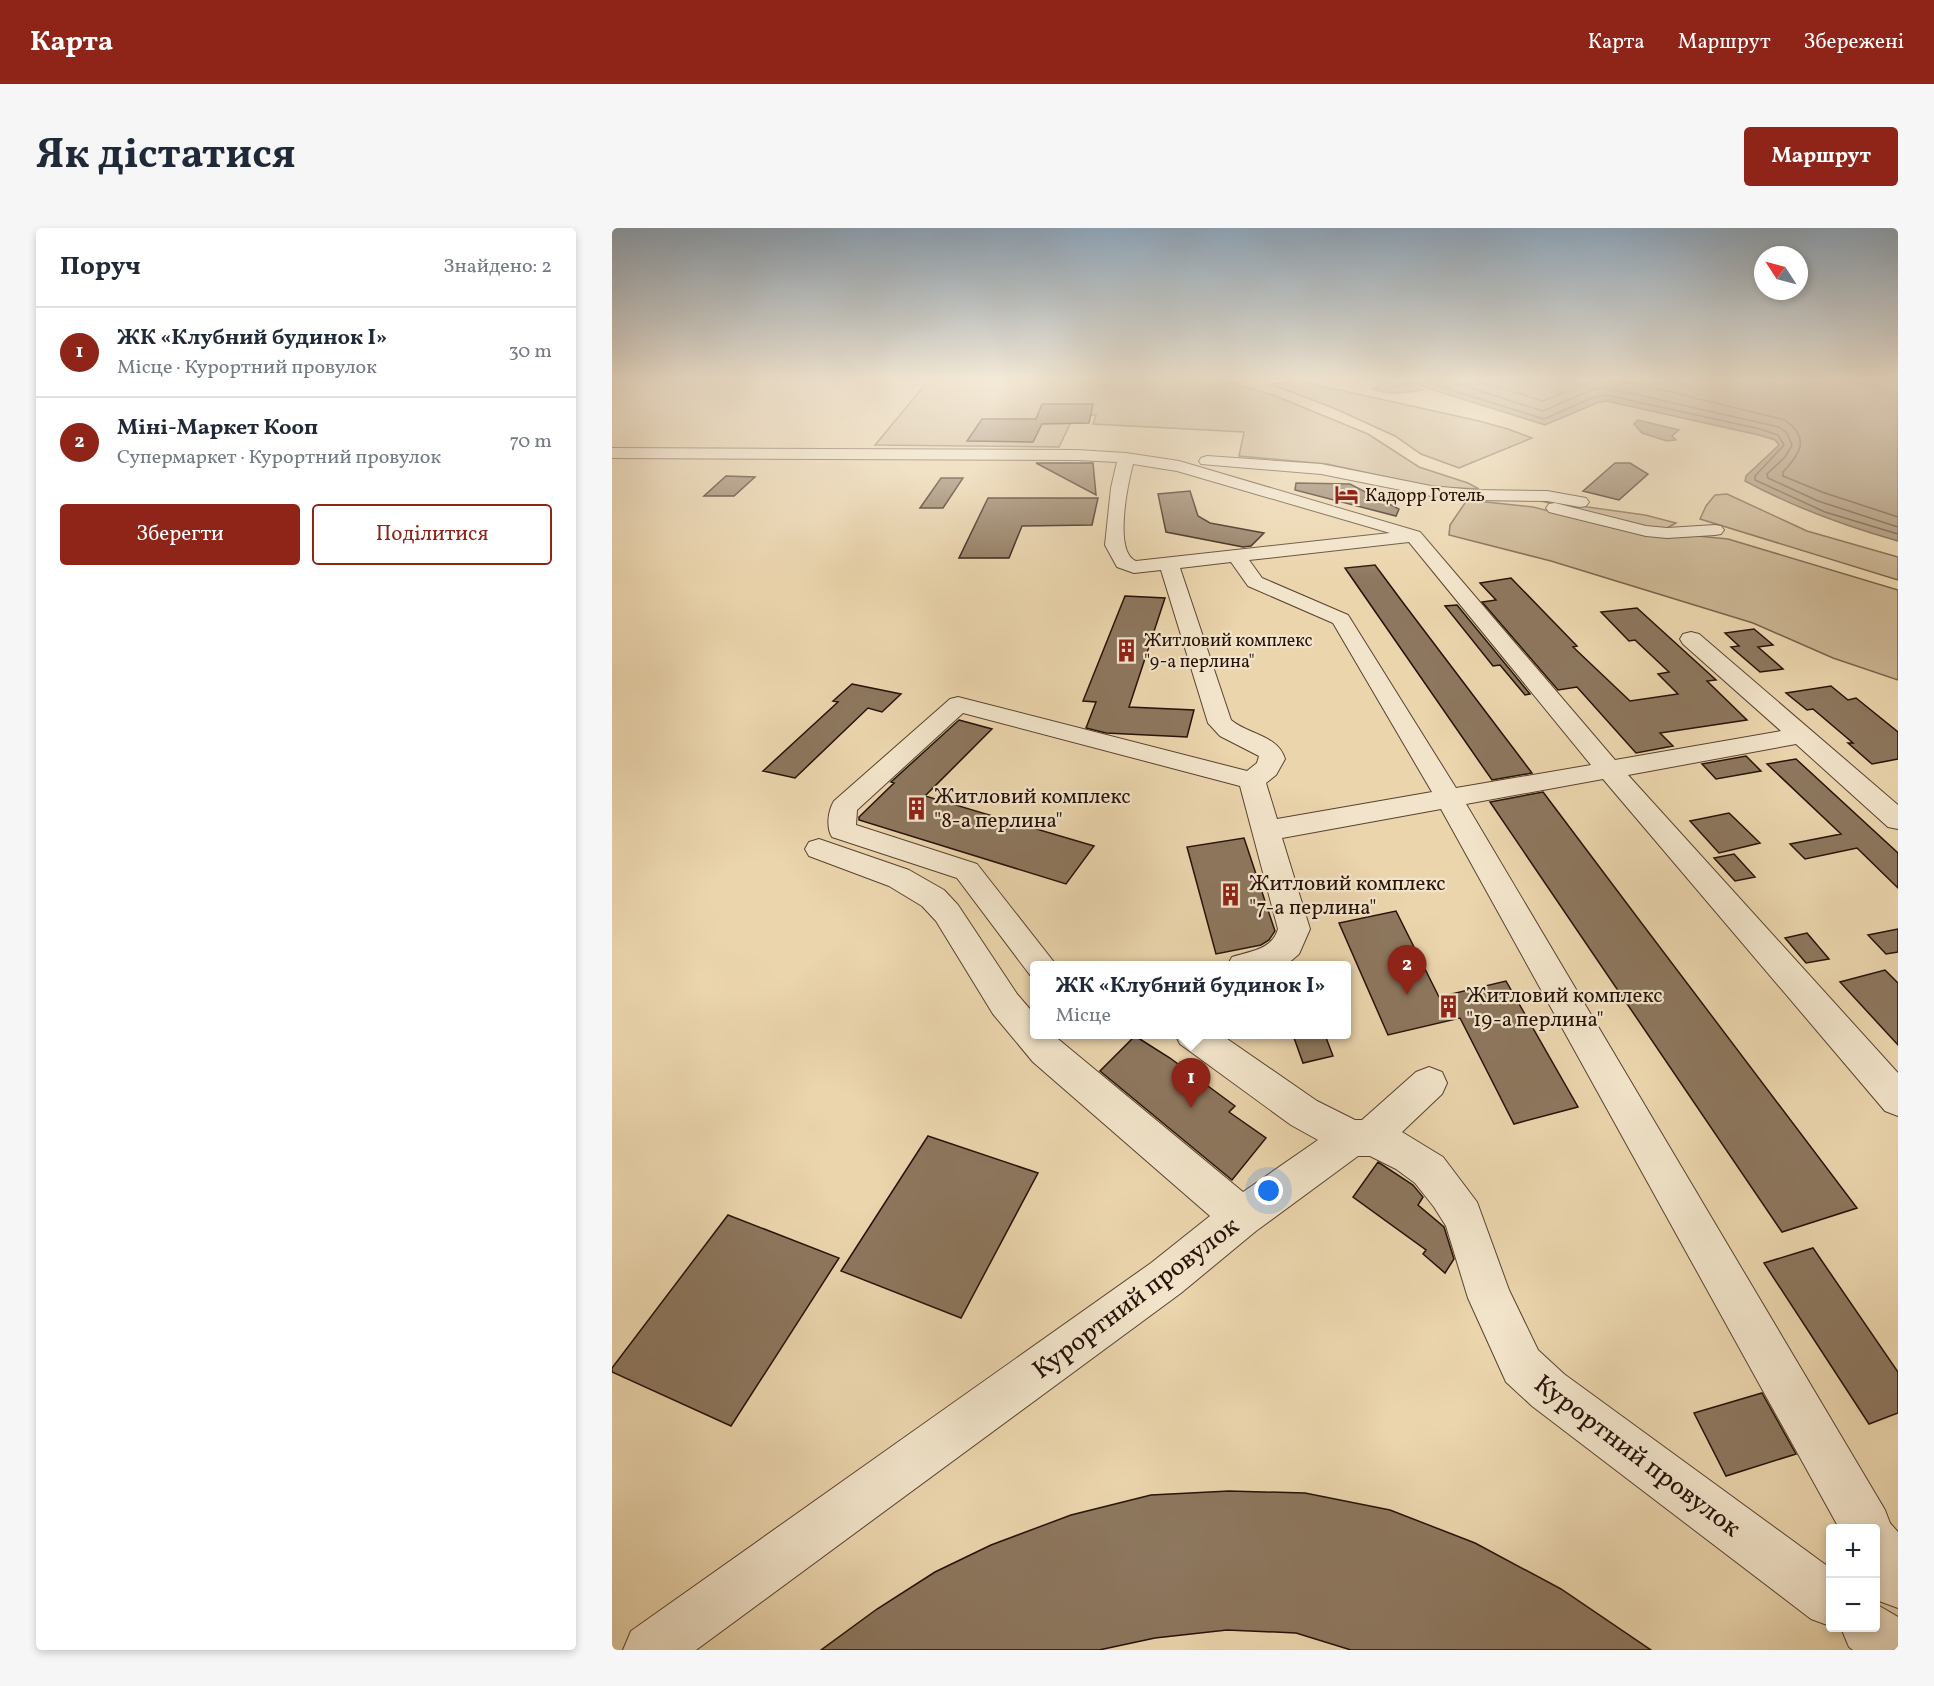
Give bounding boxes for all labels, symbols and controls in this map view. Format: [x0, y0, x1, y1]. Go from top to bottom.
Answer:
text: Карта [30, 23, 113, 62]
text: Карта [1588, 28, 1645, 57]
text: Маршрут [1678, 28, 1771, 57]
text: Збережені [1804, 28, 1904, 57]
text: Як дістатися [36, 127, 296, 186]
button: Маршрут [1744, 127, 1898, 186]
north arrow [1754, 246, 1808, 300]
text: Поруч [60, 249, 141, 285]
text: Знайдено: 2 [443, 253, 552, 281]
text: ЖК «Клубний будинок I» [117, 323, 387, 354]
text: 1 [75, 338, 84, 366]
text: 30 m [508, 338, 552, 366]
text: Місце · Курортний провулок [117, 354, 377, 382]
text: Міні-Маркет Кооп [117, 413, 318, 444]
text: 2 [74, 428, 85, 456]
text: 70 m [509, 428, 552, 456]
text: Супермаркет · Курортний провулок [117, 444, 441, 472]
hotel icon: Кадорр Готель [1334, 482, 1360, 508]
place label: Кадорр Готель [1365, 484, 1485, 509]
button: Зберегти [60, 504, 300, 565]
button: Поділитися [312, 504, 552, 565]
place label: Житловий комплекс "9-а перлина" [1144, 629, 1313, 675]
building icon: Житловий комплекс "9-а перлина" [1113, 637, 1139, 663]
place label: Житловий комплекс "8-а перлина" [934, 783, 1131, 836]
building icon: Житловий комплекс "8-а перлина" [903, 795, 929, 821]
place label: Житловий комплекс "7-а перлина" [1249, 870, 1446, 923]
building icon: Житловий комплекс "7-а перлина" [1218, 882, 1244, 908]
pin: 2 [1388, 946, 1426, 995]
popup [1030, 961, 1351, 1039]
text: ЖК «Клубний будинок I» [1055, 971, 1326, 1002]
place label: Житловий комплекс "19-а перлина" [1466, 982, 1663, 1035]
building icon: Житловий комплекс "19-а перлина" [1435, 994, 1461, 1020]
text: Місце [1055, 1002, 1111, 1030]
pin: 1 [1172, 1058, 1210, 1108]
your location [1254, 1176, 1283, 1205]
street label: Курортний провулок [1025, 1209, 1247, 1388]
street label: Курортний провулок [1526, 1367, 1748, 1546]
map controls [1826, 1524, 1880, 1632]
button: + [1826, 1524, 1880, 1578]
button: − [1826, 1578, 1880, 1632]

